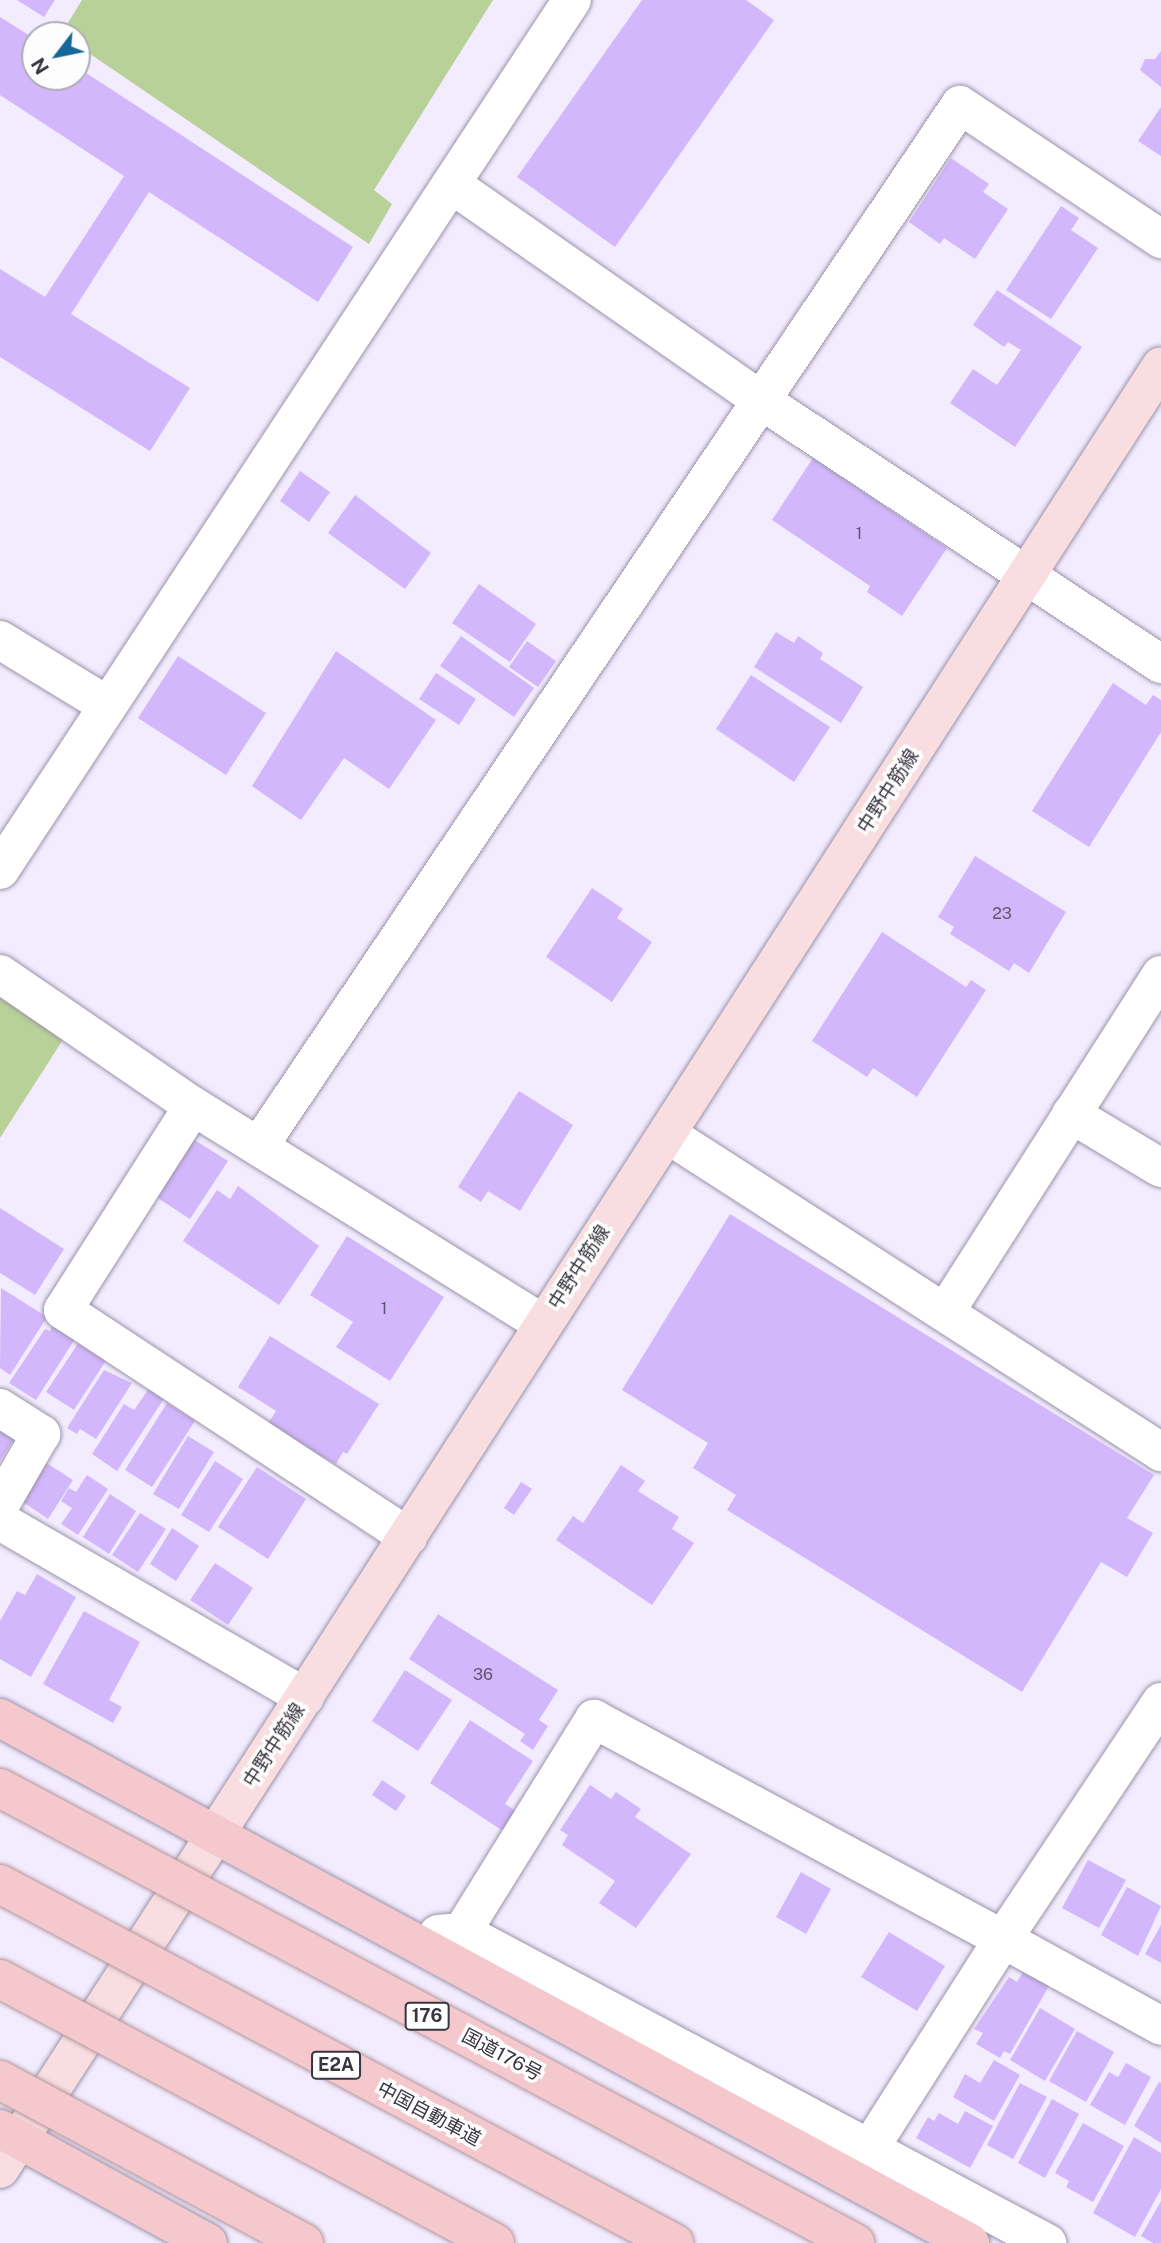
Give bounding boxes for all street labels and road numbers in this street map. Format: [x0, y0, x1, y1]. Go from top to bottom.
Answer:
street label: 中野中筋線 [853, 745, 923, 837]
street label: 中野中筋線 [544, 1221, 614, 1313]
street label: 中野中筋線 [239, 1699, 309, 1791]
road number: 176 [404, 2002, 450, 2030]
street label: 国道176号 [458, 2024, 546, 2086]
road number: E2A [310, 2050, 362, 2080]
street label: 中国自動車道 [373, 2077, 485, 2151]

